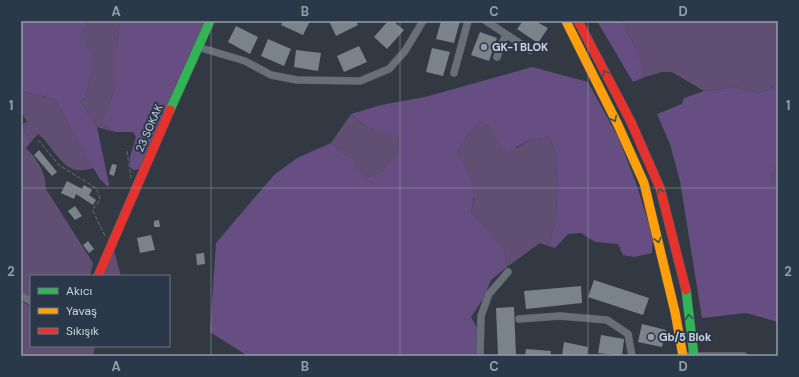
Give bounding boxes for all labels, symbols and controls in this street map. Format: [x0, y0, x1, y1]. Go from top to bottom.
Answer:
text: A [111, 3, 121, 20]
text: B [301, 3, 309, 20]
text: C [489, 3, 499, 20]
text: D [678, 3, 688, 20]
place label: GK-1 BLOK [492, 40, 548, 54]
marker: GK-1 BLOK [479, 42, 489, 52]
one-way arrow [602, 70, 610, 77]
text: 1 [9, 97, 13, 114]
text: 1 [786, 97, 790, 114]
street label: 23 SOKAK [132, 101, 166, 154]
one-way arrow [609, 114, 617, 122]
one-way arrow [656, 187, 665, 194]
one-way arrow [653, 237, 661, 244]
text: 2 [7, 263, 15, 280]
text: 2 [784, 263, 792, 280]
legend [30, 275, 170, 347]
text: Akıcı [66, 283, 92, 299]
text: Yavaş [66, 303, 97, 319]
one-way arrow [685, 314, 694, 320]
text: Sıkışık [66, 323, 99, 339]
place label: Gb/5 Blok [659, 330, 712, 344]
marker: Gb/5 Blok [646, 332, 656, 342]
text: A [111, 358, 121, 375]
text: B [301, 358, 309, 375]
text: C [489, 358, 499, 375]
text: D [678, 358, 688, 375]

